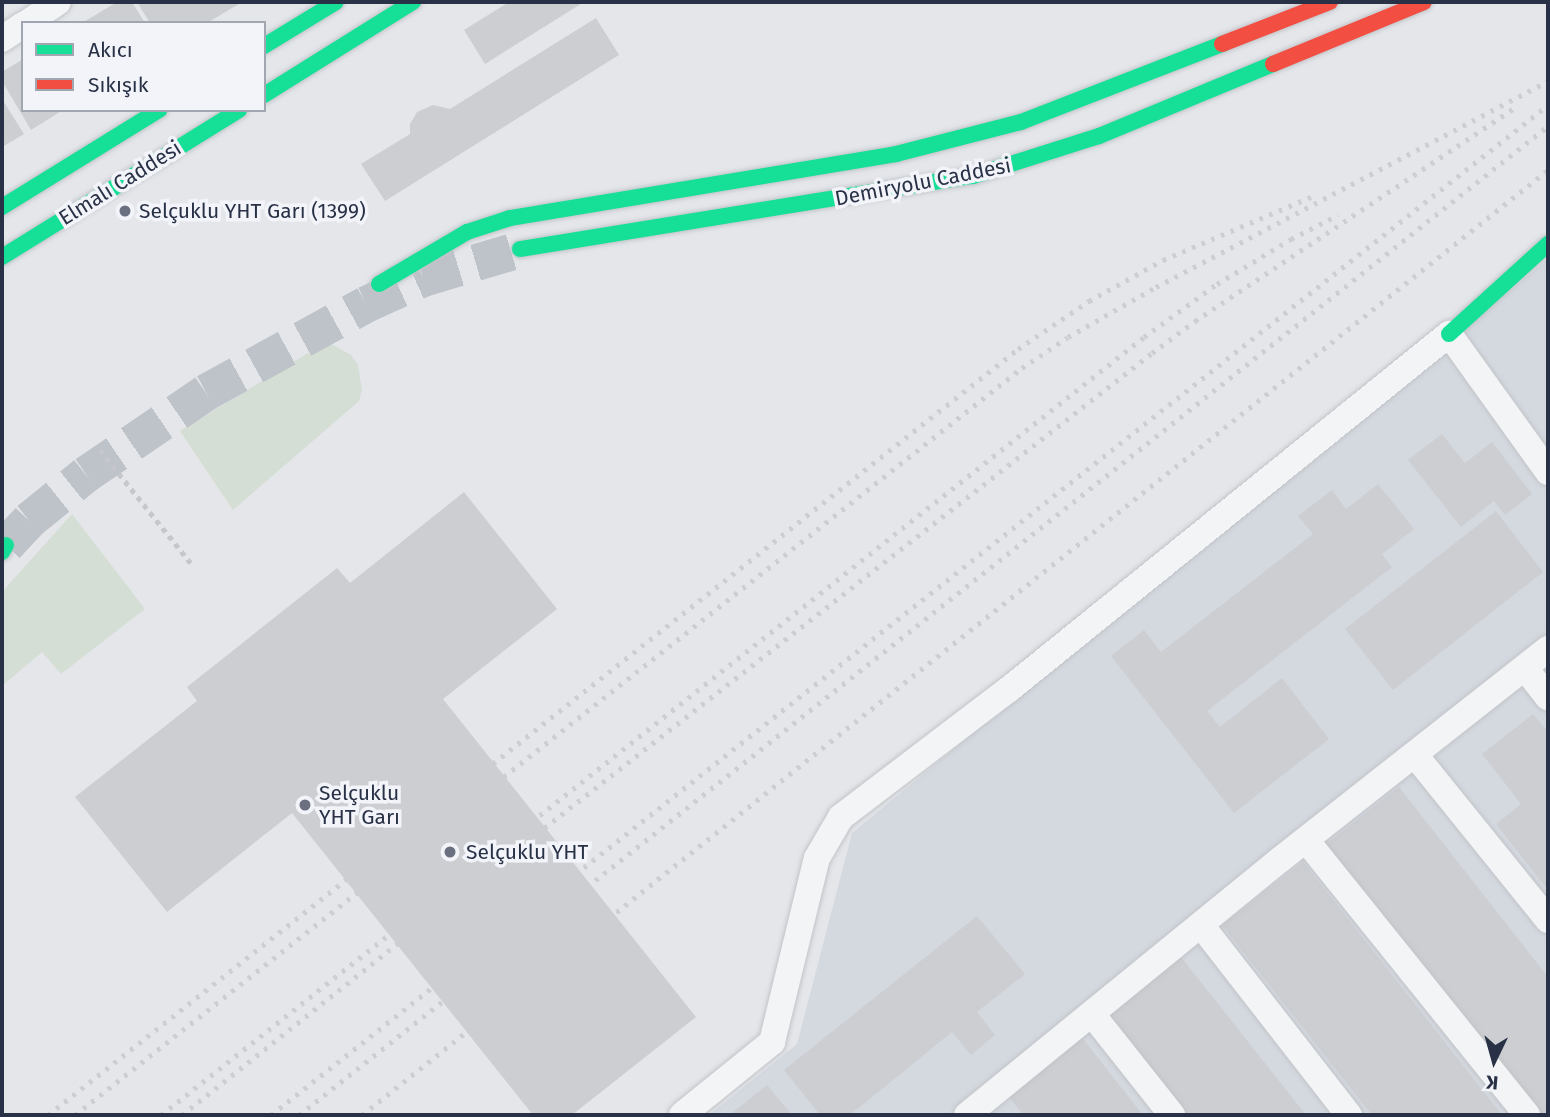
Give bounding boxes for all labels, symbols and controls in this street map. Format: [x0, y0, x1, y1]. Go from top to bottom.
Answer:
legend [21, 21, 266, 112]
text: Akıcı [88, 37, 133, 63]
text: Sıkışık [88, 72, 149, 98]
street label: Elmalı Caddesi [54, 135, 186, 231]
street label: Demiryolu Caddesi [833, 153, 1013, 211]
place label: Selçuklu YHT Garı (1399) [139, 198, 366, 224]
marker: Selçuklu YHT Garı (1399) [117, 203, 133, 219]
place label: Selçuklu YHT Garı [319, 780, 400, 830]
marker: Selçuklu YHT Garı [297, 797, 313, 813]
place label: Selçuklu YHT [466, 839, 588, 865]
marker: Selçuklu YHT [440, 842, 460, 862]
north arrow [1459, 1026, 1529, 1096]
text: K [1485, 1070, 1499, 1094]

